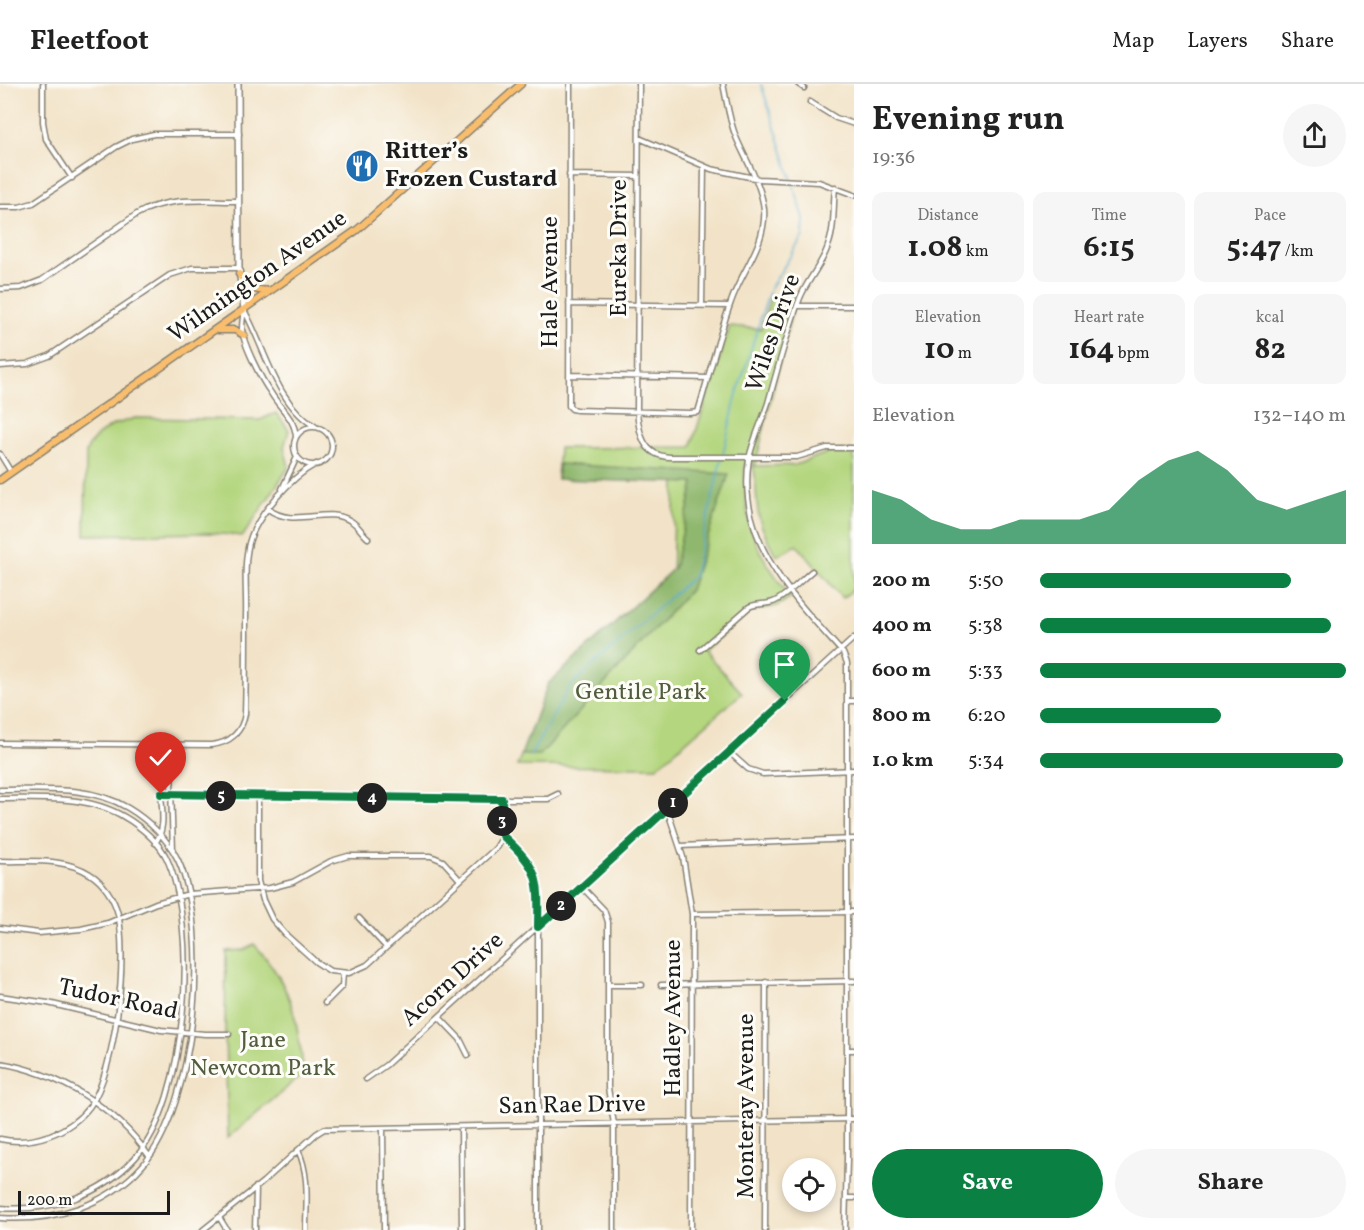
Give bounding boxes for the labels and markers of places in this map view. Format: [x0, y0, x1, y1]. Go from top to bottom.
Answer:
place label: Ritter’s Frozen Custard [385, 135, 558, 197]
restaurant icon: Ritter’s Frozen Custard [344, 148, 380, 184]
pin [759, 639, 810, 701]
pin [135, 732, 186, 794]
pin: 5 [206, 781, 236, 811]
pin: 4 [357, 783, 387, 813]
pin: 1 [658, 788, 688, 818]
pin: 3 [487, 806, 517, 836]
pin: 2 [546, 891, 576, 921]

